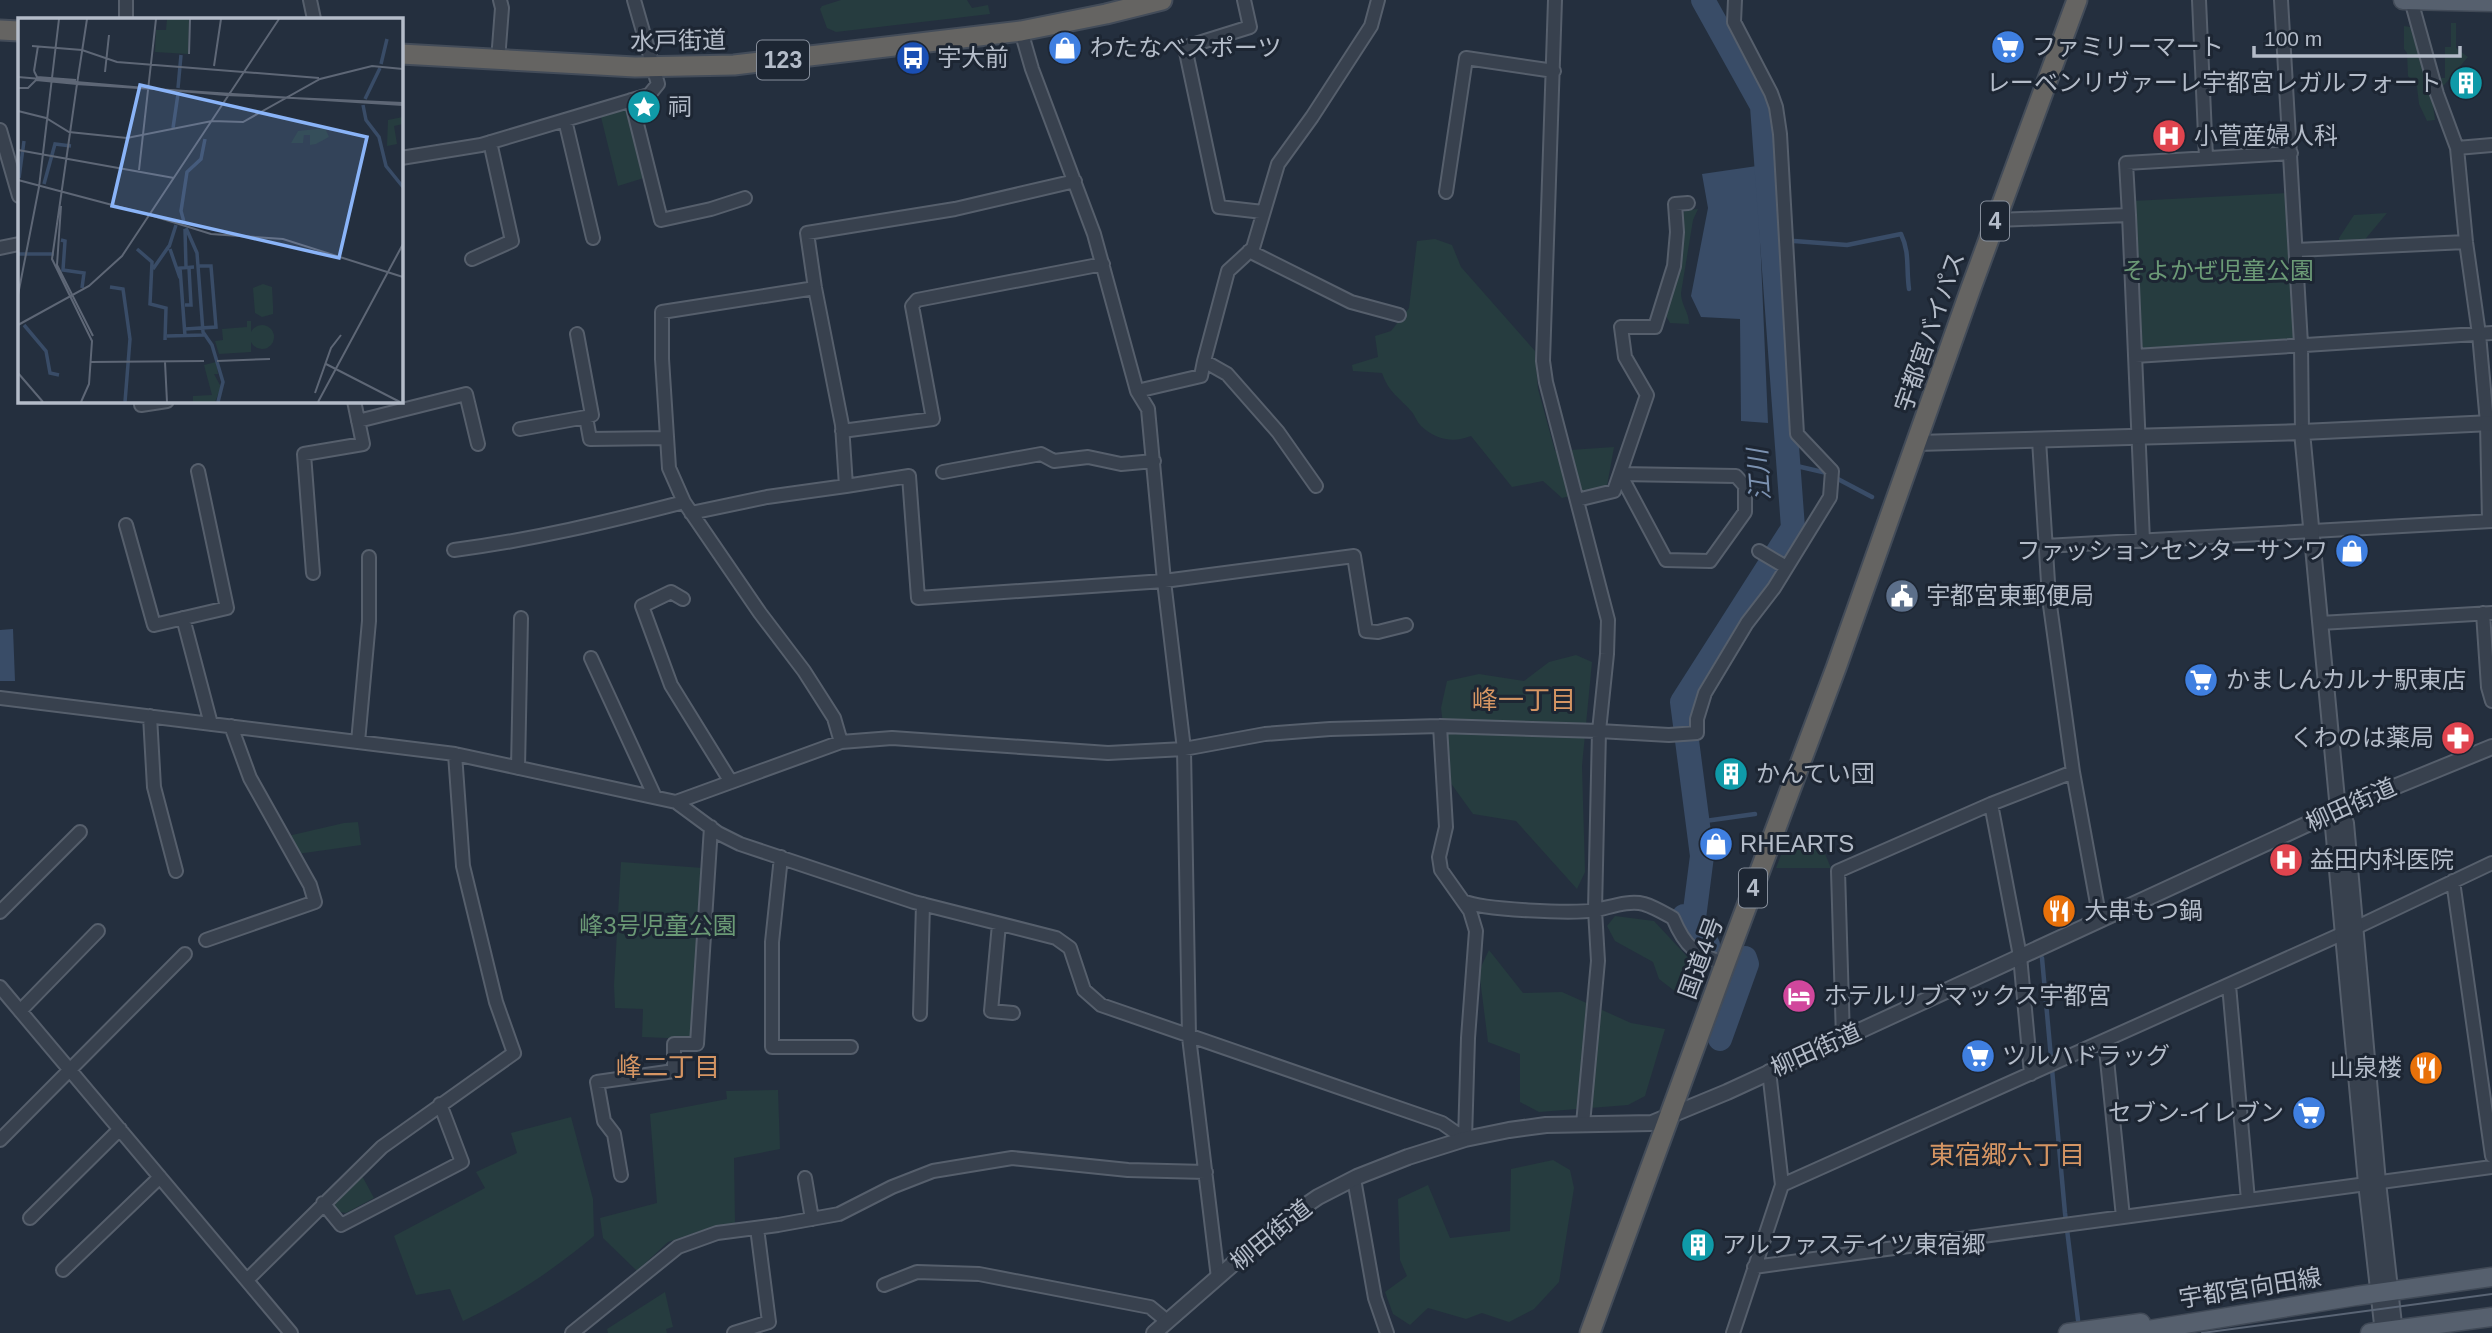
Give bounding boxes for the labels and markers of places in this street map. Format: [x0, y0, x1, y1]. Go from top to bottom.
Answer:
supermarket icon: ファミリーマート [1989, 28, 2027, 66]
shop icon: わたなべスポーツ [1046, 29, 1084, 67]
place label: ファミリーマート [2032, 33, 2224, 60]
place label: わたなべスポーツ [1090, 34, 1282, 61]
bus stop icon: 宇大前 [894, 39, 932, 77]
place label: 宇大前 [937, 44, 1009, 71]
building icon: レーベンリヴァーレ宇都宮レガルフォート [2447, 64, 2485, 102]
place label: レーベンリヴァーレ宇都宮レガルフォート [1986, 69, 2442, 96]
place icon: 祠 [625, 88, 663, 126]
place label: 祠 [668, 93, 692, 120]
hospital icon: 小菅産婦人科 [2150, 117, 2188, 155]
place label: 小菅産婦人科 [2194, 122, 2338, 149]
shop icon: ファッションセンターサンワ [2333, 532, 2371, 570]
place label: ファッションセンターサンワ [2016, 537, 2328, 564]
public building icon: 宇都宮東郵便局 [1883, 577, 1921, 615]
place label: 宇都宮東郵便局 [1926, 582, 2094, 609]
supermarket icon: かましんカルナ駅東店 [2182, 661, 2220, 699]
place label: かましんカルナ駅東店 [2226, 666, 2466, 693]
pharmacy icon: くわのは薬局 [2439, 719, 2477, 757]
place label: くわのは薬局 [2290, 724, 2434, 751]
building icon: かんてい団 [1712, 755, 1750, 793]
place label: かんてい団 [1756, 760, 1875, 787]
shop icon: RHEARTS [1697, 825, 1735, 863]
place label: RHEARTS [1740, 830, 1854, 857]
hospital icon: 益田内科医院 [2267, 841, 2305, 879]
place label: 益田内科医院 [2310, 846, 2454, 873]
restaurant icon: 大串もつ鍋 [2040, 892, 2078, 930]
place label: 大串もつ鍋 [2084, 897, 2203, 924]
hotel icon: ホテルリブマックス宇都宮 [1780, 977, 1818, 1015]
place label: ホテルリブマックス宇都宮 [1824, 982, 2111, 1009]
supermarket icon: ツルハドラッグ [1959, 1037, 1997, 1075]
place label: ツルハドラッグ [2002, 1042, 2170, 1069]
restaurant icon: 山泉楼 [2407, 1049, 2445, 1087]
place label: 山泉楼 [2330, 1054, 2402, 1081]
supermarket icon: セブン-イレブン [2290, 1094, 2328, 1132]
place label: セブン-イレブン [2108, 1099, 2284, 1126]
building icon: アルファステイツ東宿郷 [1679, 1226, 1717, 1264]
place label: アルファステイツ東宿郷 [1722, 1231, 1986, 1258]

